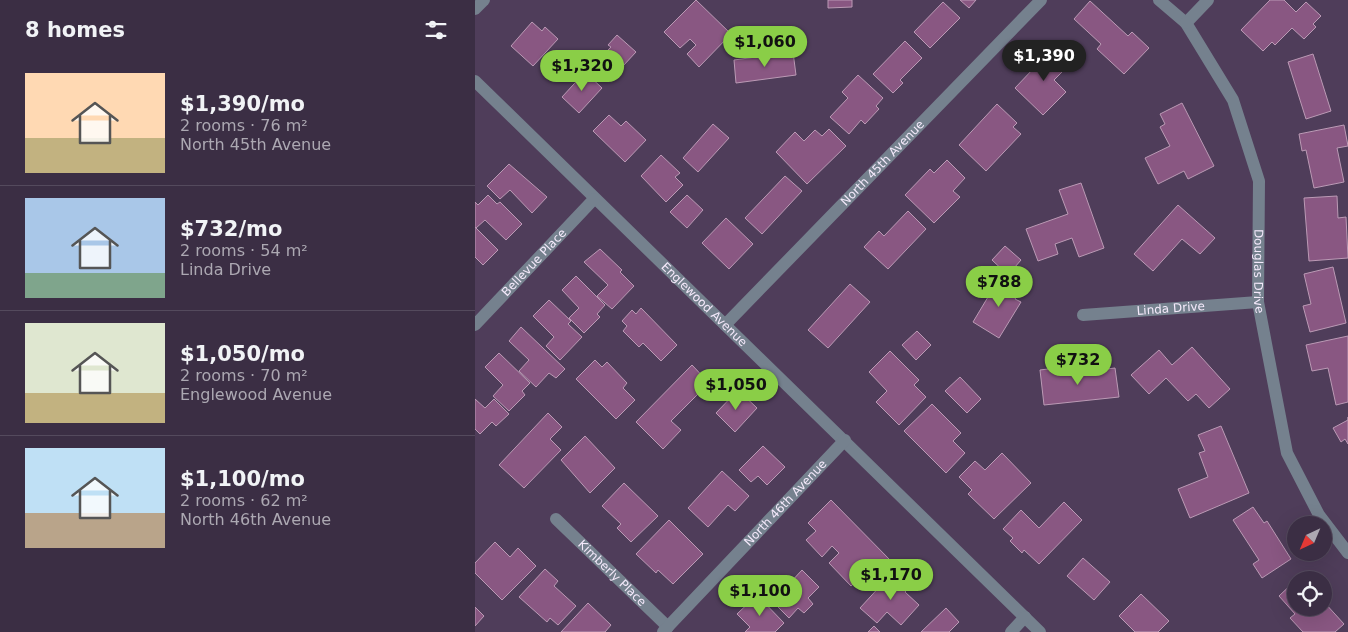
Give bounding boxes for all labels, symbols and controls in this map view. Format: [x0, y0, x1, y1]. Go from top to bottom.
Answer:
icon: filters [422, 16, 450, 44]
text: 8 homes [25, 18, 125, 42]
pin: $1,060 [724, 26, 806, 68]
text: $1,060 [734, 32, 796, 51]
pin: $1,390 [1003, 39, 1085, 82]
text: $1,390 [1013, 46, 1075, 65]
pin: $1,320 [541, 49, 623, 92]
text: $1,320 [551, 56, 613, 75]
text: $1,390/mo [180, 92, 305, 116]
icon: home [65, 93, 125, 153]
text: 2 rooms · 76 m² [180, 116, 308, 135]
street label: North 45th Avenue [838, 117, 927, 209]
text: North 45th Avenue [180, 135, 331, 154]
text: $732/mo [180, 217, 282, 241]
icon: home [65, 218, 125, 278]
street label: Bellevue Place [499, 226, 569, 299]
street label: Douglas Drive [1251, 229, 1267, 315]
text: 2 rooms · 54 m² [180, 241, 308, 260]
text: Linda Drive [180, 260, 271, 279]
street label: Englewood Avenue [658, 260, 750, 349]
pin: $788 [969, 266, 1029, 308]
text: $788 [977, 272, 1021, 291]
street label: Linda Drive [1136, 299, 1205, 318]
text: $1,050/mo [180, 342, 305, 366]
icon: home [65, 343, 125, 403]
pin: $732 [1048, 344, 1108, 386]
text: $732 [1056, 350, 1100, 369]
text: 2 rooms · 70 m² [180, 366, 308, 385]
pin: $1,050 [695, 368, 777, 411]
text: $1,050 [705, 375, 767, 394]
text: Englewood Avenue [180, 385, 332, 404]
street label: North 46th Avenue [741, 457, 830, 549]
text: $1,100/mo [180, 467, 305, 491]
icon: home [65, 468, 125, 528]
text: 2 rooms · 62 m² [180, 491, 308, 510]
text: North 46th Avenue [180, 510, 331, 529]
north arrow [1287, 516, 1333, 561]
map controls [1287, 516, 1332, 616]
street label: Kimberly Place [575, 537, 649, 609]
pin: $1,170 [850, 558, 932, 601]
text: $1,170 [860, 565, 922, 584]
button: locate [1287, 571, 1332, 616]
pin: $1,100 [719, 574, 801, 617]
text: $1,100 [729, 581, 791, 600]

